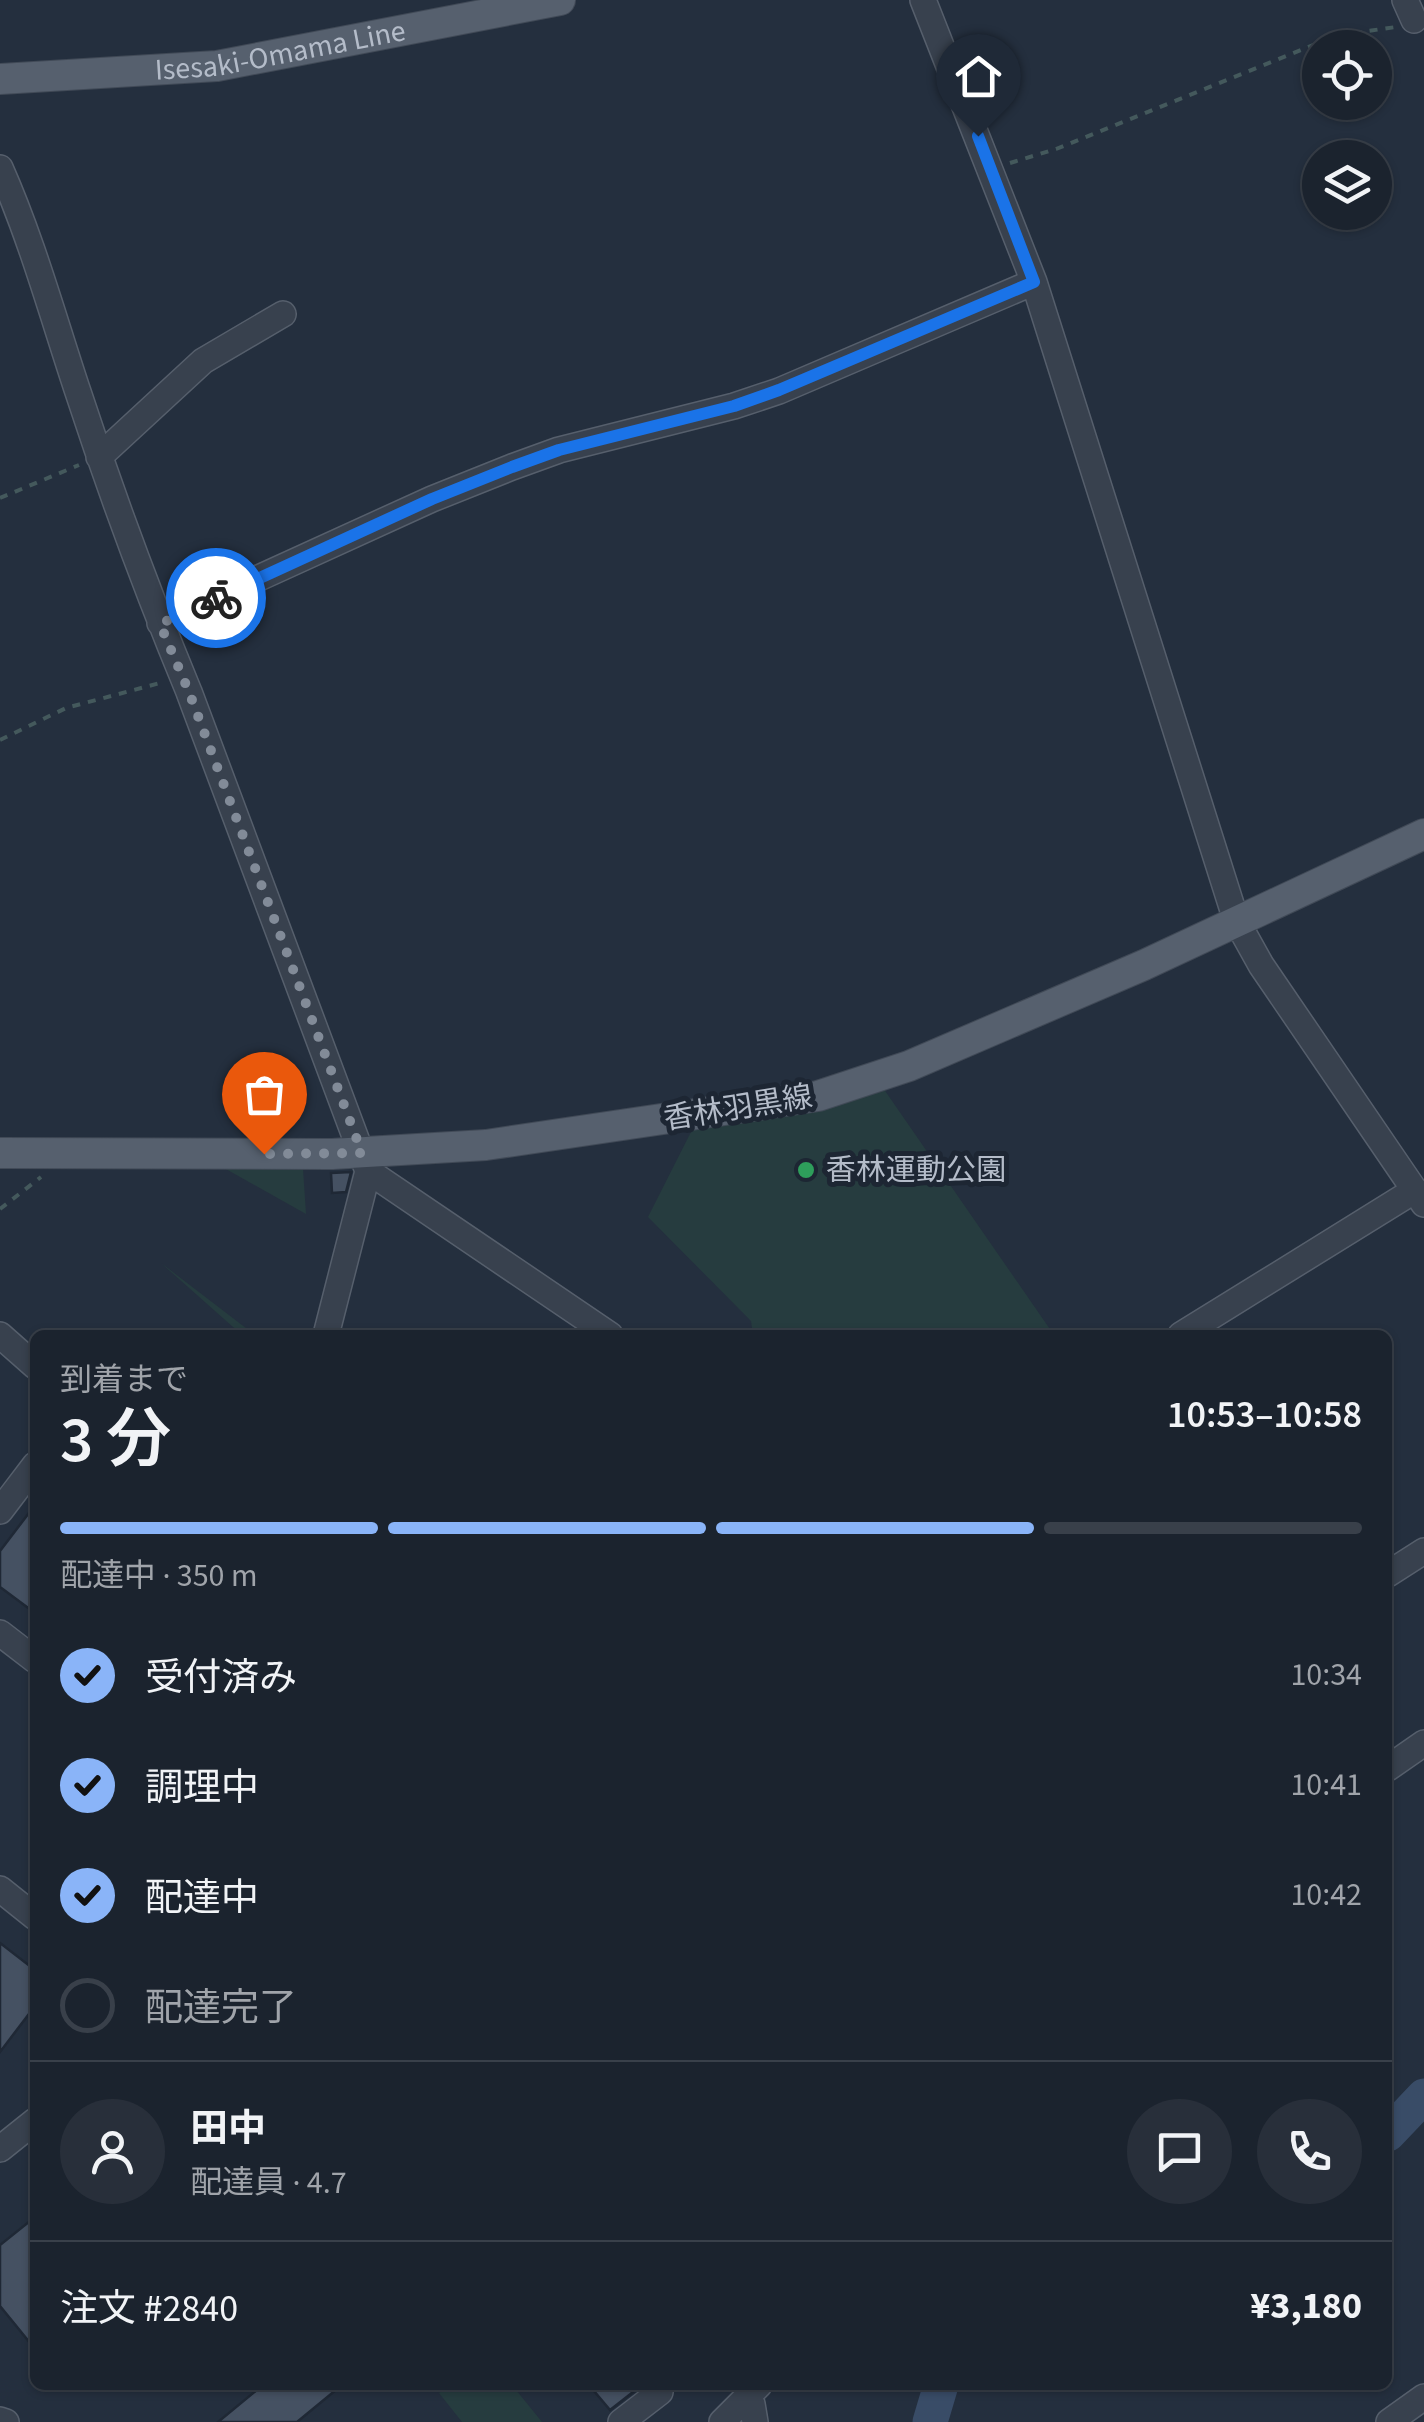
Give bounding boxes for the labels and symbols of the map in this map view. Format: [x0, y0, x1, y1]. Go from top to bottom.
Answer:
street label: Isesaki-Omama Line [153, 9, 409, 91]
pin [936, 34, 1021, 137]
courier [166, 548, 266, 648]
pin [222, 1052, 307, 1155]
street label: 香林羽黒線 [661, 1075, 815, 1141]
place label: 香林運動公園 [826, 1149, 1006, 1192]
marker: 香林運動公園 [795, 1159, 817, 1181]

